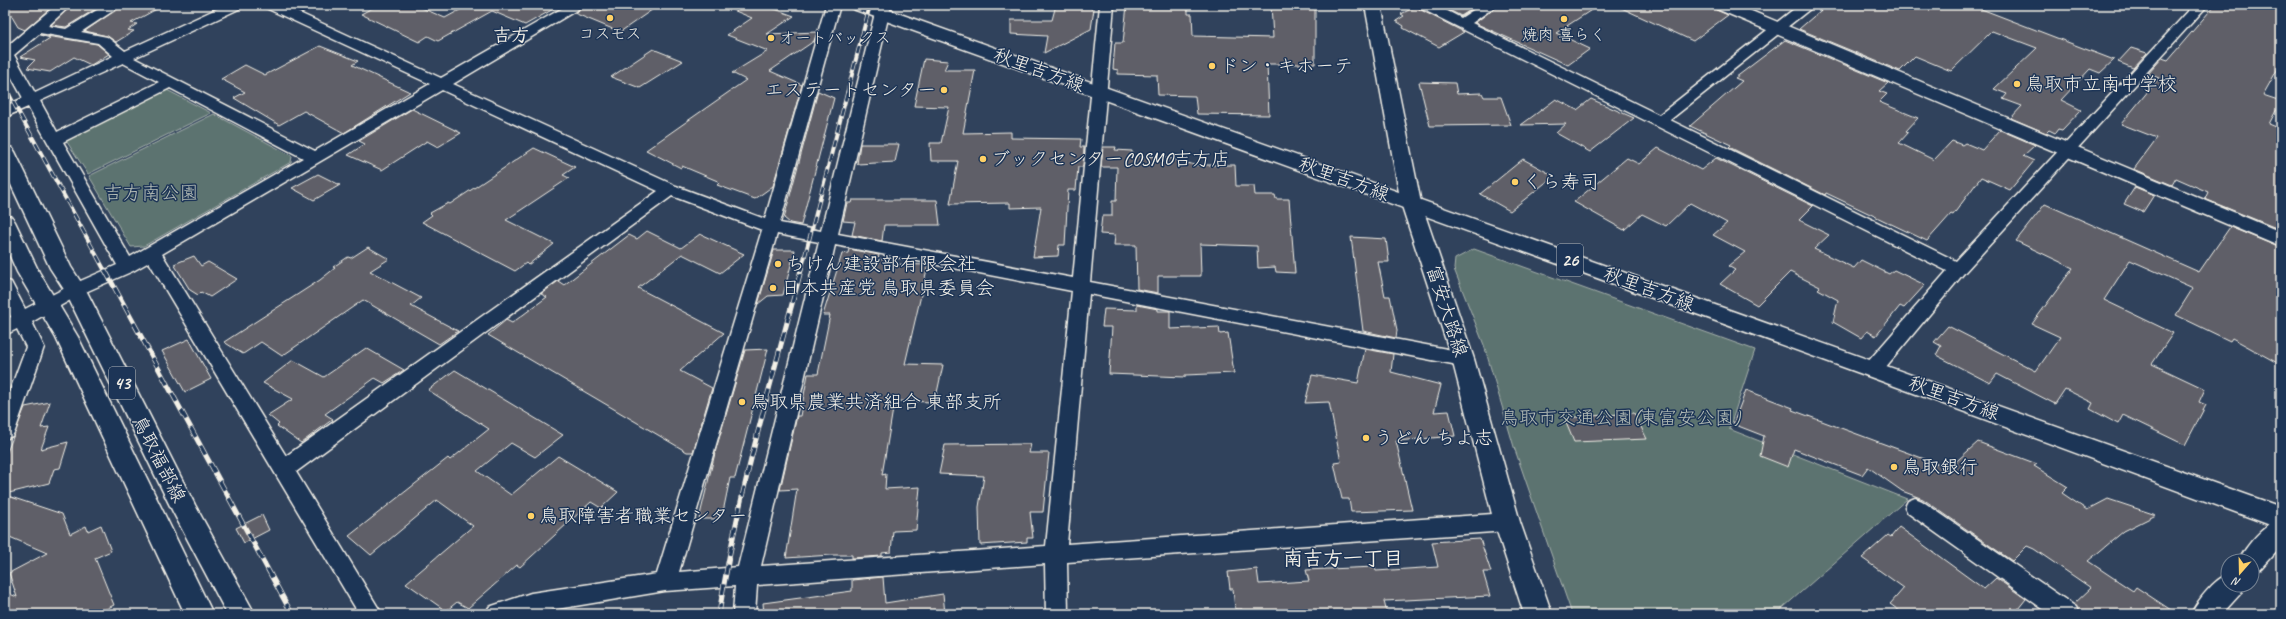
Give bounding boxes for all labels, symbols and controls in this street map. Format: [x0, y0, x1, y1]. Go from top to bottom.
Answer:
marker: コスモス [605, 13, 615, 23]
marker: 焼肉 喜らく [1559, 14, 1569, 24]
district label: 吉方 [493, 24, 529, 46]
place label: コスモス [578, 24, 642, 44]
place label: 焼肉 喜らく [1522, 25, 1606, 45]
place label: オートバックス [779, 28, 891, 48]
marker: オートバックス [766, 33, 776, 43]
street label: 秋里吉方線 [990, 42, 1088, 98]
place label: ドン・キホーテ [1220, 54, 1353, 78]
marker: ドン・キホーテ [1207, 61, 1217, 71]
place label: 鳥取市立南中学校 [2025, 72, 2177, 96]
place label: エステートセンター [765, 78, 936, 102]
marker: 鳥取市立南中学校 [2012, 79, 2022, 89]
marker: エステートセンター [939, 85, 949, 95]
place label: ブックセンターCOSMO吉方店 [991, 147, 1230, 171]
street label: 秋里吉方線 [1295, 151, 1393, 207]
marker: ブックセンターCOSMO吉方店 [978, 154, 988, 164]
place label: くら寿司 [1523, 170, 1599, 194]
marker: くら寿司 [1510, 177, 1520, 187]
park label: 吉方南公園 [103, 181, 199, 205]
road number: 26 [1557, 244, 1583, 276]
place label: ちけん建設部有限会社 [786, 252, 976, 276]
marker: ちけん建設部有限会社 [773, 259, 783, 269]
street label: 秋里吉方線 [1600, 261, 1698, 317]
street label: 富安大路線 [1421, 262, 1473, 360]
place label: 日本共産党 鳥取県委員会 [781, 276, 995, 300]
marker: 日本共産党 鳥取県委員会 [768, 283, 778, 293]
road number: 43 [109, 367, 135, 399]
street label: 秋里吉方線 [1905, 370, 2003, 426]
place label: 鳥取県農業共済組合 東部支所 [750, 390, 1002, 414]
marker: 鳥取県農業共済組合 東部支所 [737, 397, 747, 407]
park label: 鳥取市交通公園(東富安公園) [1500, 406, 1742, 430]
street label: 鳥取福部線 [127, 411, 191, 507]
place label: うどん ちよ志 [1374, 426, 1493, 450]
marker: うどん ちよ志 [1361, 433, 1371, 443]
place label: 鳥取銀行 [1902, 455, 1978, 479]
marker: 鳥取銀行 [1889, 462, 1899, 472]
place label: 鳥取障害者職業センター [539, 504, 747, 528]
marker: 鳥取障害者職業センター [526, 511, 536, 521]
district label: 南吉方一丁目 [1283, 546, 1403, 571]
north arrow [2220, 553, 2260, 593]
text: N [2229, 574, 2242, 590]

